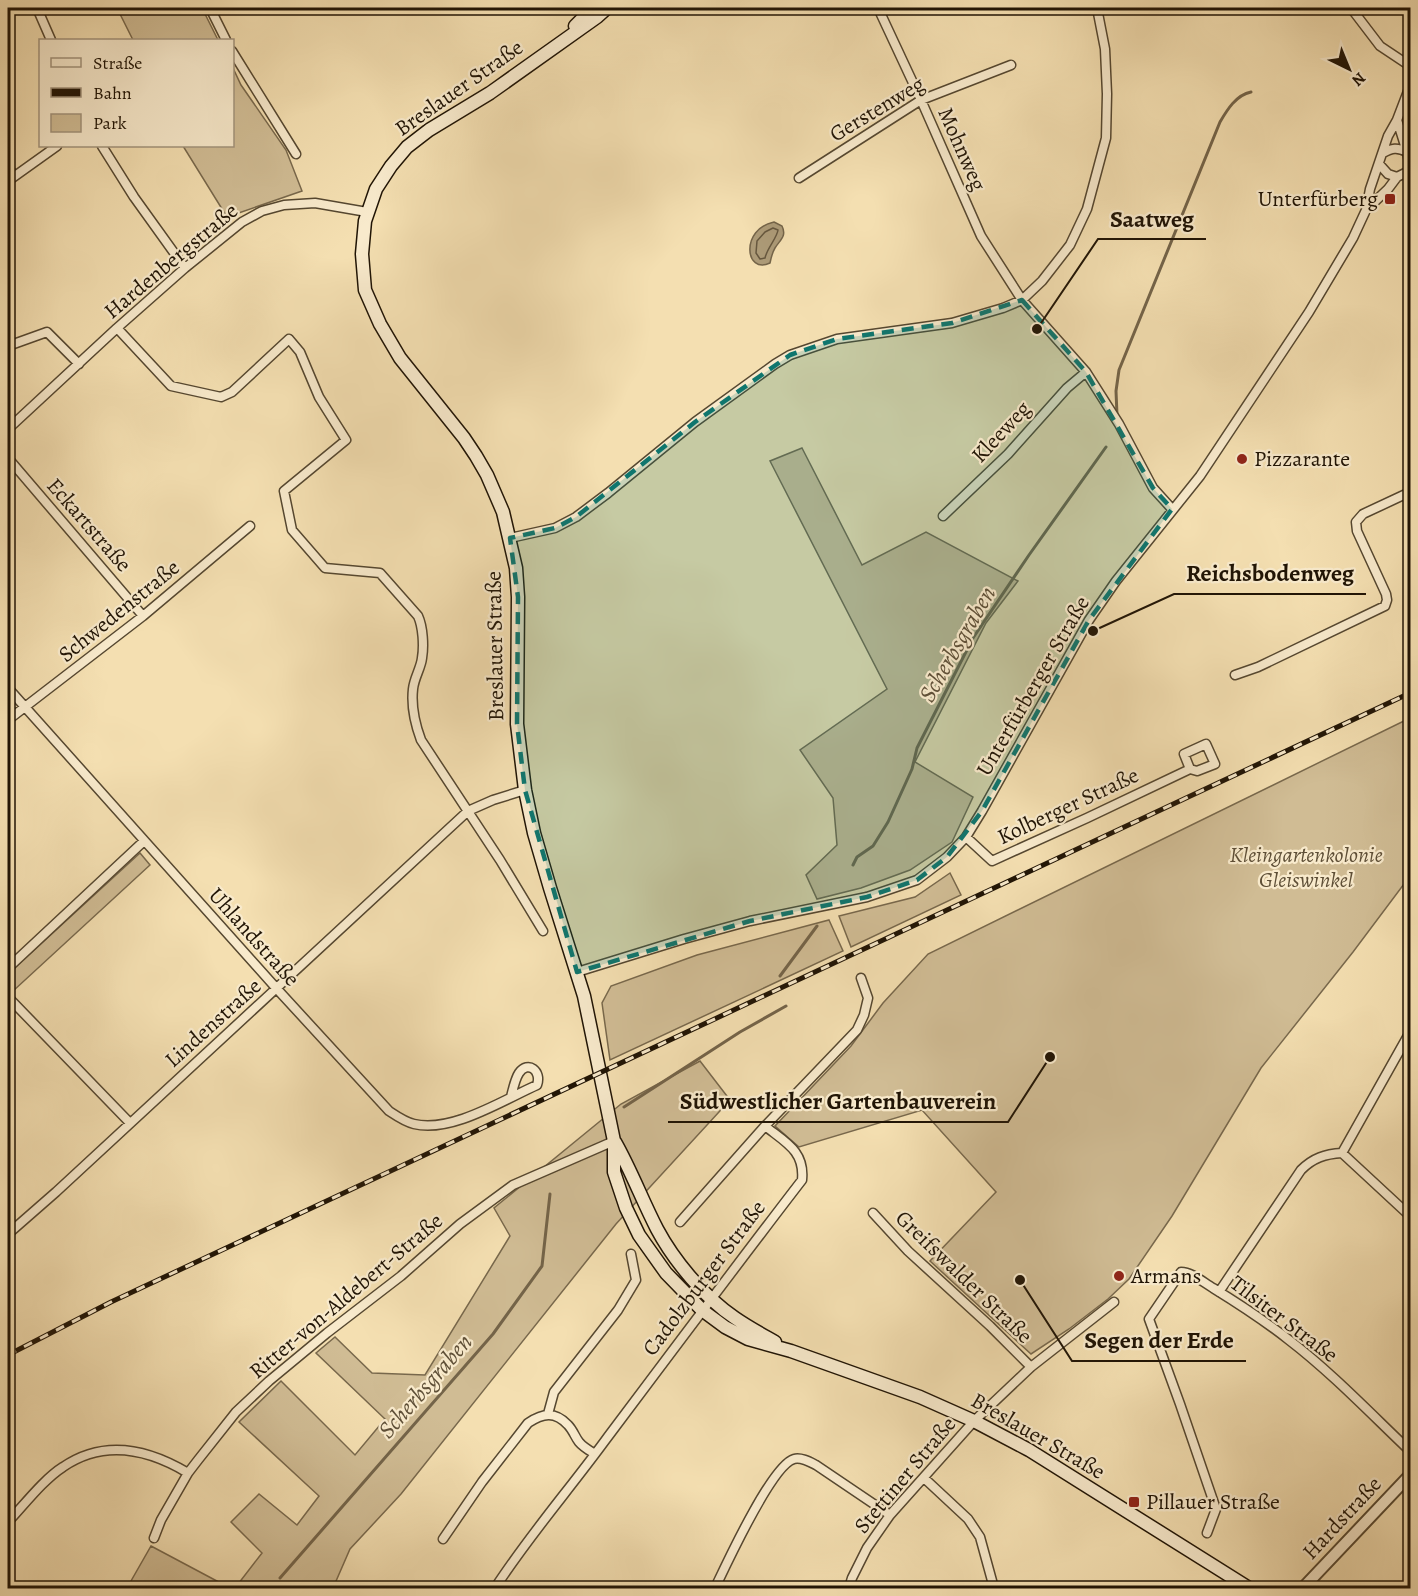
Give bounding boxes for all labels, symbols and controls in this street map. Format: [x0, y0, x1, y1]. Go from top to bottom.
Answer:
street label: Breslauer Straße [389, 33, 529, 143]
legend [39, 39, 234, 147]
north arrow [1319, 39, 1379, 99]
text: Straße [93, 51, 142, 75]
text: N [1347, 67, 1370, 91]
street label: Gerstenweg [824, 69, 930, 149]
text: Bahn [93, 81, 132, 105]
street label: Mohnweg [930, 103, 994, 195]
text: Park [93, 111, 127, 135]
place label: Unterfürberg [1258, 184, 1378, 214]
marker: Unterfürberg [1383, 192, 1397, 206]
street label: Hardenbergstraße [98, 196, 244, 326]
callout: Saatweg [1098, 197, 1206, 239]
text: Saatweg [1110, 203, 1195, 235]
street label: Kleeweg [965, 394, 1037, 470]
place label: Pizzarante [1254, 444, 1350, 474]
marker: Pizzarante [1235, 452, 1249, 466]
street label: Eckartstraße [40, 472, 138, 578]
callout: Reichsbodenweg [1174, 552, 1366, 594]
street label: Schwedenstraße [52, 553, 186, 669]
text: Reichsbodenweg [1186, 557, 1355, 589]
street label: Breslauer Straße [479, 571, 511, 721]
water label: Scherbsgraben [911, 580, 1003, 708]
street label: Unterfürberger Straße [969, 591, 1097, 781]
street label: Kolberger Straße [992, 760, 1144, 852]
park label: Kleingartenkolonie Gleiswinkel [1229, 840, 1383, 895]
street label: Uhlandstraße [201, 881, 307, 993]
street label: Lindenstraße [158, 972, 268, 1074]
callout: Südwestlicher Gartenbauverein [668, 1080, 1008, 1122]
text: Südwestlicher Gartenbauverein [680, 1085, 997, 1117]
street label: Cadolzburger Straße [636, 1194, 772, 1362]
street label: Greifswalder Straße [889, 1204, 1039, 1350]
street label: Ritter-von-Aldebert-Straße [243, 1206, 449, 1386]
place label: Armans [1130, 1261, 1201, 1291]
street label: Tilsiter Straße [1224, 1268, 1344, 1370]
marker: Armans [1112, 1269, 1126, 1283]
callout: Segen der Erde [1072, 1319, 1246, 1361]
text: Segen der Erde [1084, 1324, 1234, 1356]
water label: Scherbsgraben [371, 1327, 479, 1445]
street label: Breslauer Straße [965, 1385, 1111, 1487]
street label: Stettiner Straße [847, 1410, 963, 1540]
street label: Hardstraße [1296, 1470, 1388, 1566]
place label: Pillauer Straße [1146, 1487, 1280, 1517]
marker: Pillauer Straße [1127, 1495, 1141, 1509]

